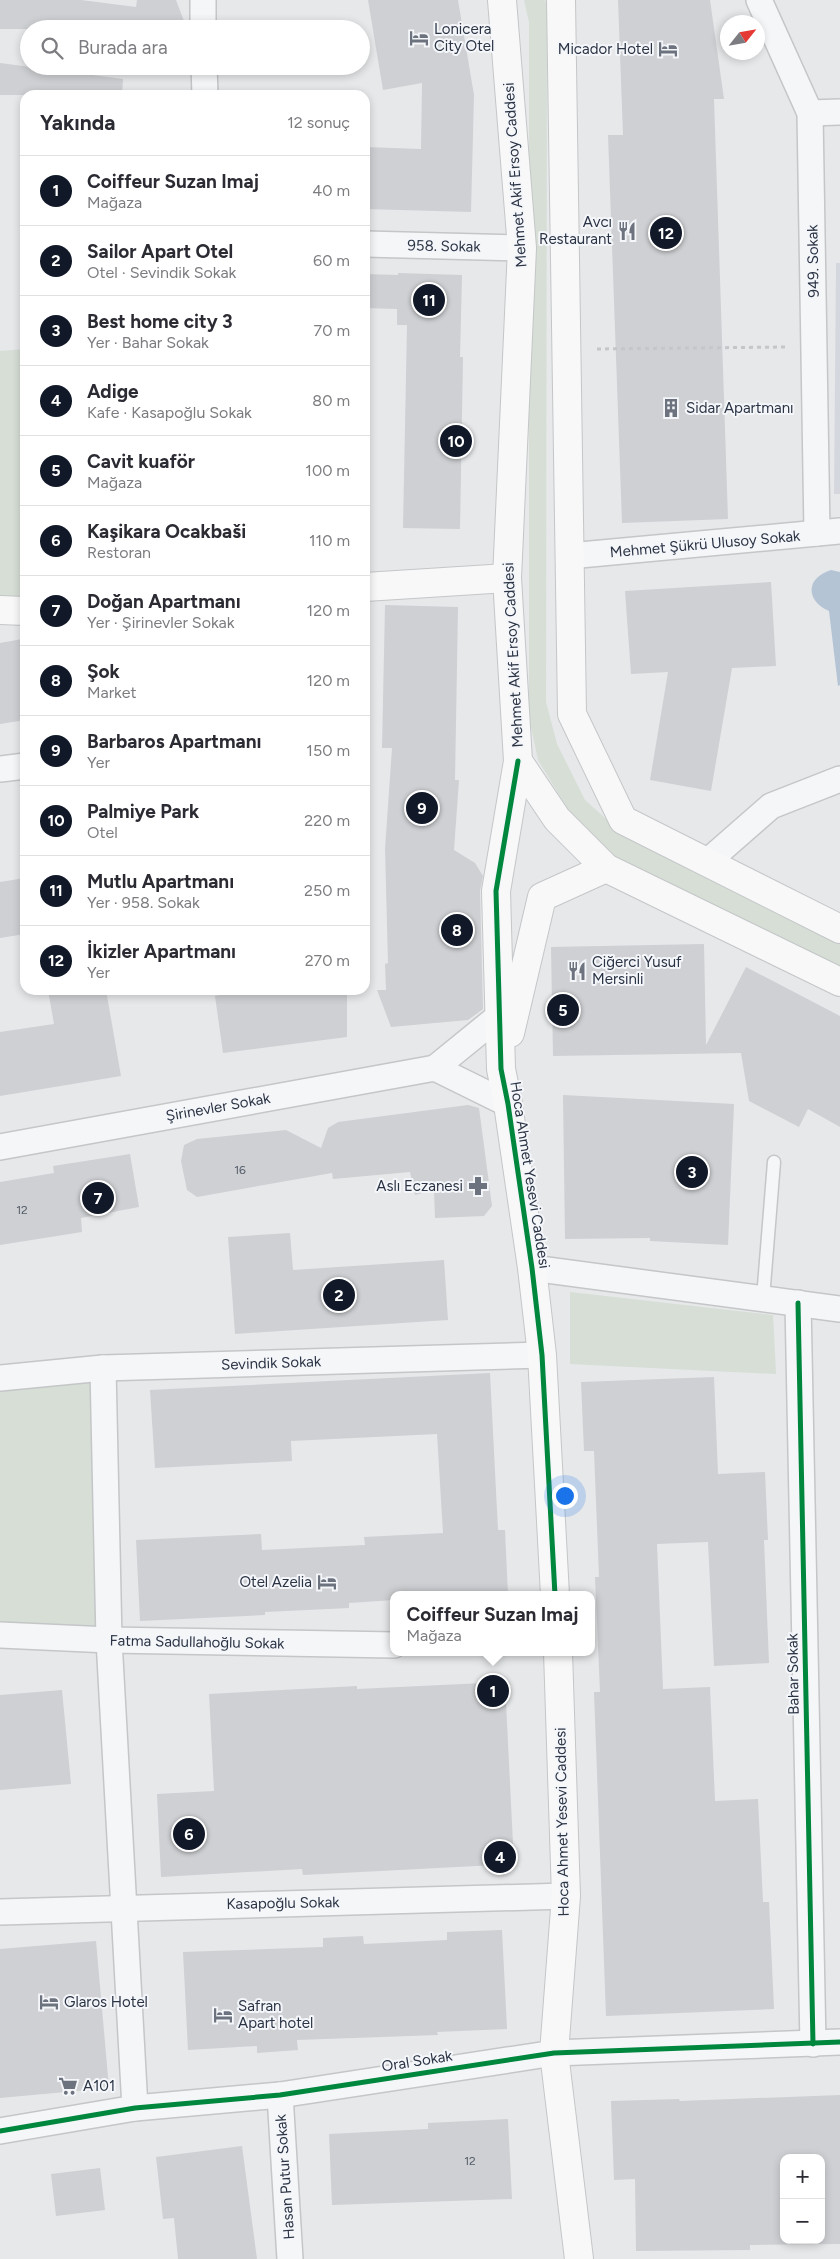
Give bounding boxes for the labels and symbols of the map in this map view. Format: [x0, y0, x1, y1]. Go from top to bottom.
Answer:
north arrow [720, 15, 765, 60]
place label: Lonicera City Otel [434, 20, 494, 55]
hotel icon: Lonicera City Otel [408, 27, 430, 49]
hotel icon: Micador Hotel [657, 38, 679, 60]
place label: Micador Hotel [558, 40, 653, 58]
street label: Mehmet Akif Ersoy Caddesi [500, 82, 530, 268]
place label: Avcı Restaurant [539, 213, 612, 248]
pin: 12 [650, 214, 682, 252]
restaurant icon: Avcı Restaurant [616, 220, 638, 242]
street label: 949. Sokak [803, 224, 823, 298]
street label: 958. Sokak [407, 236, 481, 256]
pin: 11 [413, 281, 445, 319]
building icon: Sidar Apartmanı [660, 397, 682, 419]
place label: Sidar Apartmanı [686, 399, 794, 417]
pin: 10 [440, 422, 472, 460]
street label: Mehmet Şükrü Ulusoy Sokak [609, 527, 802, 561]
street label: Mehmet Akif Ersoy Caddesi [499, 562, 527, 748]
pin: 9 [406, 789, 438, 827]
pin: 8 [441, 911, 473, 949]
place label: Ciğerci Yusuf Mersinli [592, 953, 682, 988]
restaurant icon: Ciğerci Yusuf Mersinli [566, 960, 588, 982]
pin: 5 [547, 991, 579, 1029]
street label: Hoca Ahmet Yesevi Caddesi [506, 1080, 554, 1270]
street label: Şirinevler Sokak [164, 1089, 272, 1125]
pin: 3 [676, 1153, 708, 1191]
house number: 16 [234, 1163, 246, 1177]
pharmacy icon: Aslı Eczanesi [467, 1175, 489, 1197]
place label: Aslı Eczanesi [376, 1177, 463, 1195]
pin: 7 [82, 1179, 114, 1217]
house number: 12 [16, 1203, 28, 1217]
pin: 2 [323, 1276, 355, 1314]
street label: Sevindik Sokak [221, 1352, 322, 1374]
your location [552, 1483, 578, 1509]
hotel icon: Otel Azelia [316, 1571, 338, 1593]
place label: Otel Azelia [239, 1573, 312, 1591]
street label: Fatma Sadullahoğlu Sokak [109, 1631, 285, 1653]
street label: Bahar Sokak [783, 1632, 803, 1715]
pin: 1 [477, 1672, 509, 1710]
street label: Hoca Ahmet Yesevi Caddesi [551, 1727, 573, 1917]
pin: 6 [173, 1815, 205, 1853]
pin: 4 [484, 1838, 516, 1876]
street label: Kasapoğlu Sokak [226, 1893, 340, 1913]
hotel icon: Glaros Hotel [38, 1991, 60, 2013]
place label: Glaros Hotel [64, 1993, 148, 2011]
place label: Safran Apart hotel [238, 1997, 313, 2032]
hotel icon: Safran Apart hotel [212, 2004, 234, 2026]
street label: Oral Sokak [380, 2046, 454, 2075]
supermarket icon: A101 [57, 2075, 79, 2097]
place label: A101 [83, 2077, 115, 2095]
street label: Hasan Putur Sokak [272, 2113, 298, 2240]
house number: 12 [464, 2154, 476, 2168]

